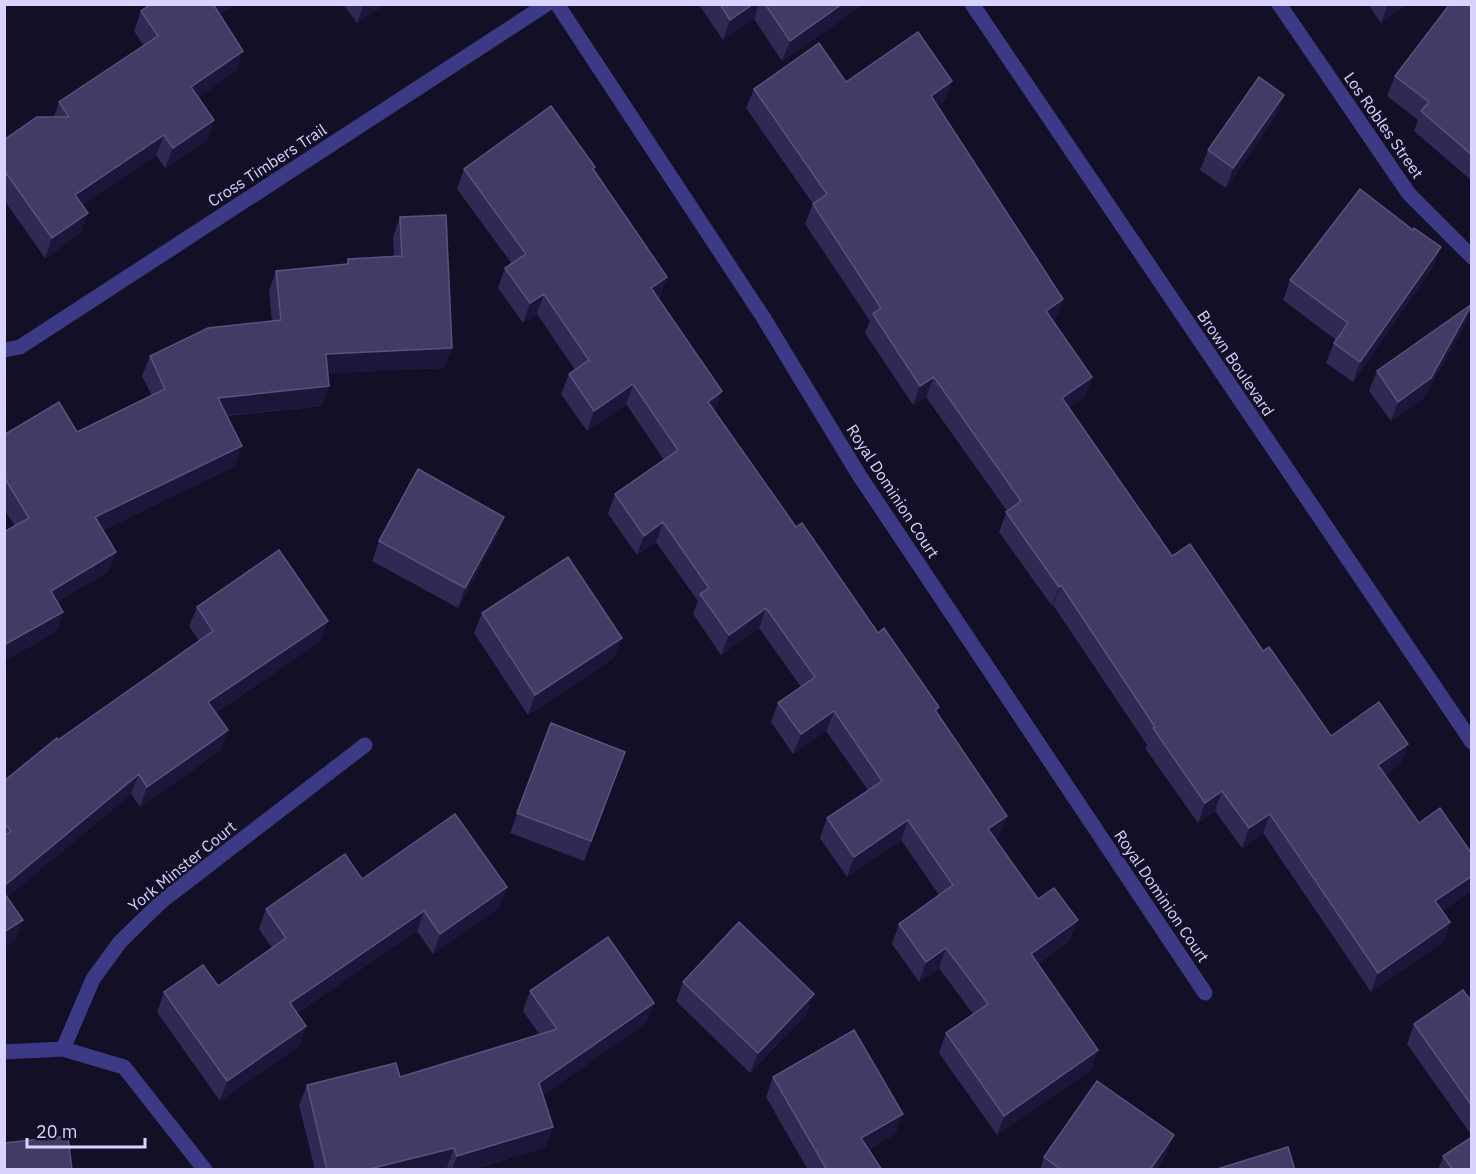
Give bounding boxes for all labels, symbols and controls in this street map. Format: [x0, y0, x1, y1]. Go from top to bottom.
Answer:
street label: Los Robles Street [1340, 68, 1428, 182]
street label: Cross Timbers Trail [204, 119, 330, 211]
street label: Brown Boulevard [1193, 306, 1279, 420]
street label: Royal Dominion Court [842, 420, 944, 562]
street label: York Minster Court [124, 816, 240, 916]
street label: Royal Dominion Court [1110, 826, 1214, 966]
scale bar [27, 1111, 146, 1149]
text: 20 m [36, 1120, 78, 1143]

